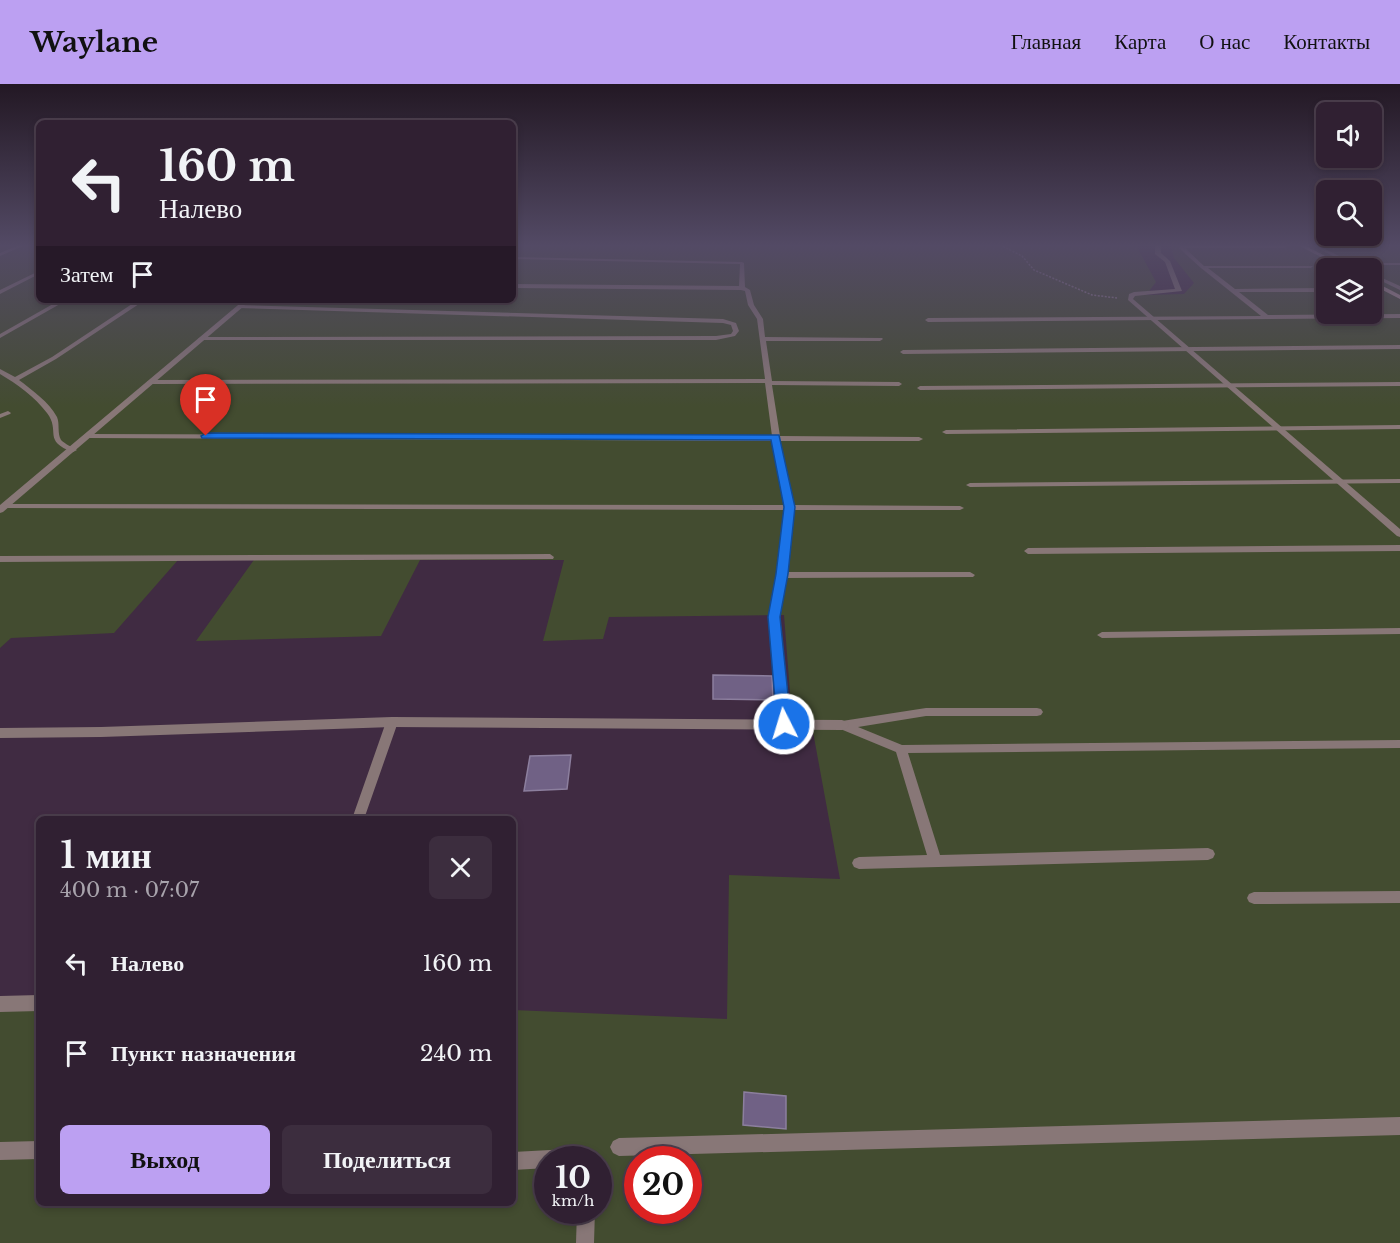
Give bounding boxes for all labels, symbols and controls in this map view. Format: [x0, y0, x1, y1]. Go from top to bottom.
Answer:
text: Waylane [30, 25, 158, 60]
text: Главная [1011, 29, 1081, 55]
text: Карта [1114, 29, 1166, 55]
text: О нас [1199, 29, 1250, 55]
text: Контакты [1283, 29, 1370, 55]
map controls [1316, 102, 1382, 324]
button: sound [1316, 102, 1382, 168]
text: 160 m [159, 140, 295, 192]
icon: left [60, 144, 138, 222]
button: search [1316, 180, 1382, 246]
text: Налево [159, 192, 242, 225]
icon: arrive [126, 258, 159, 291]
button: layers [1316, 258, 1382, 324]
text: Затем [60, 261, 114, 288]
pin [180, 374, 231, 436]
icon: arrive [189, 383, 222, 416]
position arrow [752, 692, 816, 756]
text: 1 мин [60, 833, 152, 878]
button: close [429, 836, 492, 899]
text: 400 m · 07:07 [60, 878, 199, 902]
icon: left [60, 947, 93, 980]
text: Налево [111, 950, 184, 977]
text: 160 m [422, 950, 492, 977]
icon: arrive [60, 1037, 93, 1070]
text: Пункт назначения [111, 1040, 296, 1067]
text: 240 m [420, 1040, 492, 1067]
button: Выход [60, 1125, 270, 1194]
button: Поделиться [282, 1125, 492, 1194]
speed limit sign: 20 [624, 1146, 702, 1224]
text: 10 [555, 1159, 591, 1196]
text: km/h [552, 1191, 594, 1210]

